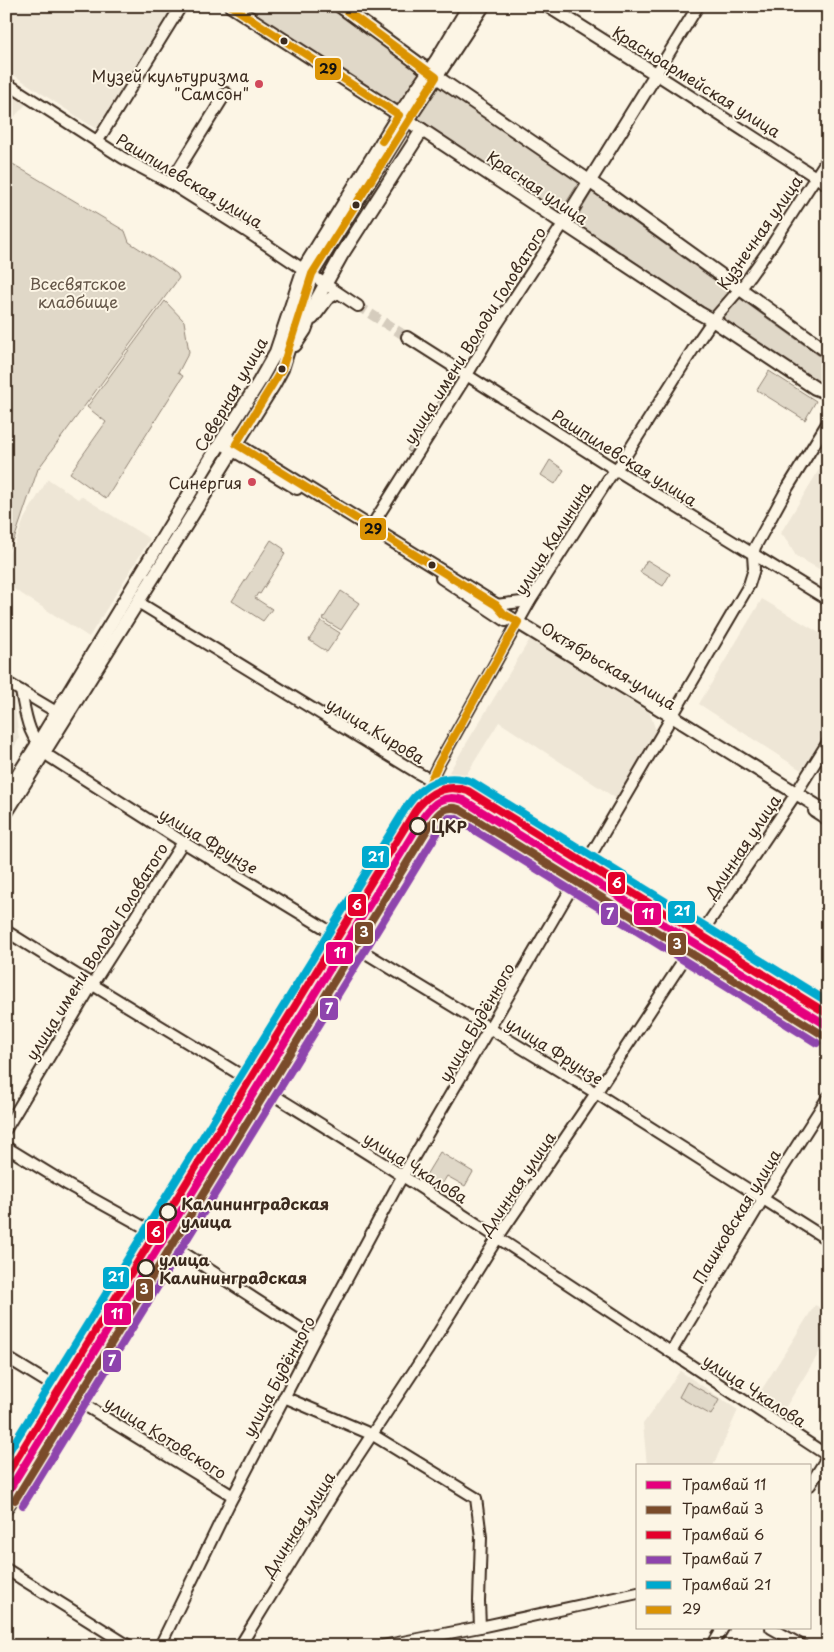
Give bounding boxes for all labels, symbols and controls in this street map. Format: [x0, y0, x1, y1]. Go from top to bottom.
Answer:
street label: Красноармейская улица [608, 19, 786, 143]
unlabelled marker [279, 36, 289, 46]
line badge: 29 [314, 57, 342, 81]
text: 29 [319, 58, 337, 79]
place label: Музей культуризма "Самсон" [92, 63, 249, 105]
marker: Музей культуризма "Самсон" [253, 78, 265, 90]
street label: Рашпилевская улица [112, 127, 268, 233]
street label: Красная улица [483, 144, 593, 230]
street label: Кузнечная улица [711, 170, 807, 294]
unlabelled marker [351, 200, 361, 210]
street label: улица имени Володи Головатого [397, 222, 551, 448]
park label: Всесвятское кладбище [29, 271, 127, 313]
street label: Северная улица [187, 332, 273, 456]
unlabelled marker [277, 364, 287, 374]
street label: Рашпилевская улица [548, 403, 702, 511]
place label: Синергия [169, 470, 242, 494]
marker: Синергия [246, 476, 258, 488]
street label: улица Калинина [508, 477, 596, 599]
line badge: 29 [359, 517, 387, 541]
text: 29 [364, 518, 382, 539]
unlabelled marker [427, 560, 437, 570]
street label: Октябрьская улица [537, 615, 681, 715]
street label: улица Кирова [322, 691, 430, 769]
street label: Длинная улица [698, 789, 786, 904]
street label: улица Фрунзе [155, 801, 263, 879]
place label: ЦКР [431, 814, 467, 838]
marker: ЦКР [409, 817, 427, 835]
street label: улица имени Володи Головатого [19, 838, 173, 1064]
line badge: 21 [361, 845, 390, 869]
text: 21 [368, 846, 385, 867]
line badge: 6 [607, 871, 626, 895]
text: 6 [612, 872, 622, 893]
line badge: 6 [347, 893, 367, 917]
text: 6 [352, 894, 362, 915]
line badge: 21 [667, 900, 696, 924]
text: 21 [674, 900, 691, 921]
line badge: 7 [600, 902, 619, 926]
line badge: 11 [633, 902, 662, 926]
text: 7 [606, 903, 615, 924]
text: 11 [642, 903, 654, 924]
line badge: 3 [354, 921, 374, 945]
text: 3 [359, 921, 369, 942]
line badge: 3 [667, 932, 687, 956]
text: 3 [672, 933, 682, 954]
line badge: 11 [325, 941, 354, 965]
text: 11 [334, 942, 346, 963]
street label: улица Будённого [432, 958, 520, 1086]
line badge: 7 [319, 997, 339, 1021]
text: 7 [325, 998, 334, 1019]
street label: улица Фрунзе [502, 1010, 608, 1090]
street label: улица Чкалова [359, 1125, 473, 1209]
street label: Длинная улица [473, 1126, 561, 1241]
street label: Пашковская улица [686, 1144, 786, 1288]
place label: Калининградская улица [181, 1191, 329, 1233]
marker: Калининградская улица [159, 1203, 177, 1221]
line badge: 6 [146, 1220, 165, 1244]
text: 6 [151, 1221, 161, 1242]
place label: улица Калининградская [159, 1247, 307, 1289]
marker: улица Калининградская [137, 1259, 155, 1277]
line badge: 21 [102, 1266, 130, 1290]
text: 21 [108, 1266, 125, 1287]
line badge: 3 [135, 1278, 154, 1302]
text: 3 [139, 1278, 149, 1299]
line badge: 11 [103, 1302, 132, 1326]
text: 11 [111, 1303, 123, 1324]
street label: улица Будённого [236, 1311, 320, 1441]
street label: улица Чкалова [699, 1348, 811, 1432]
line badge: 7 [102, 1349, 122, 1373]
text: 7 [108, 1350, 117, 1371]
street label: улица Котовского [100, 1390, 232, 1484]
legend [636, 1464, 812, 1630]
street label: Длинная улица [255, 1466, 340, 1582]
text: Трамвай 11 [682, 1472, 766, 1495]
text: Трамвай 3 [682, 1496, 764, 1519]
text: Трамвай 6 [682, 1522, 764, 1545]
text: Трамвай 7 [682, 1546, 763, 1569]
text: Трамвай 21 [682, 1572, 771, 1595]
text: 29 [682, 1596, 701, 1619]

